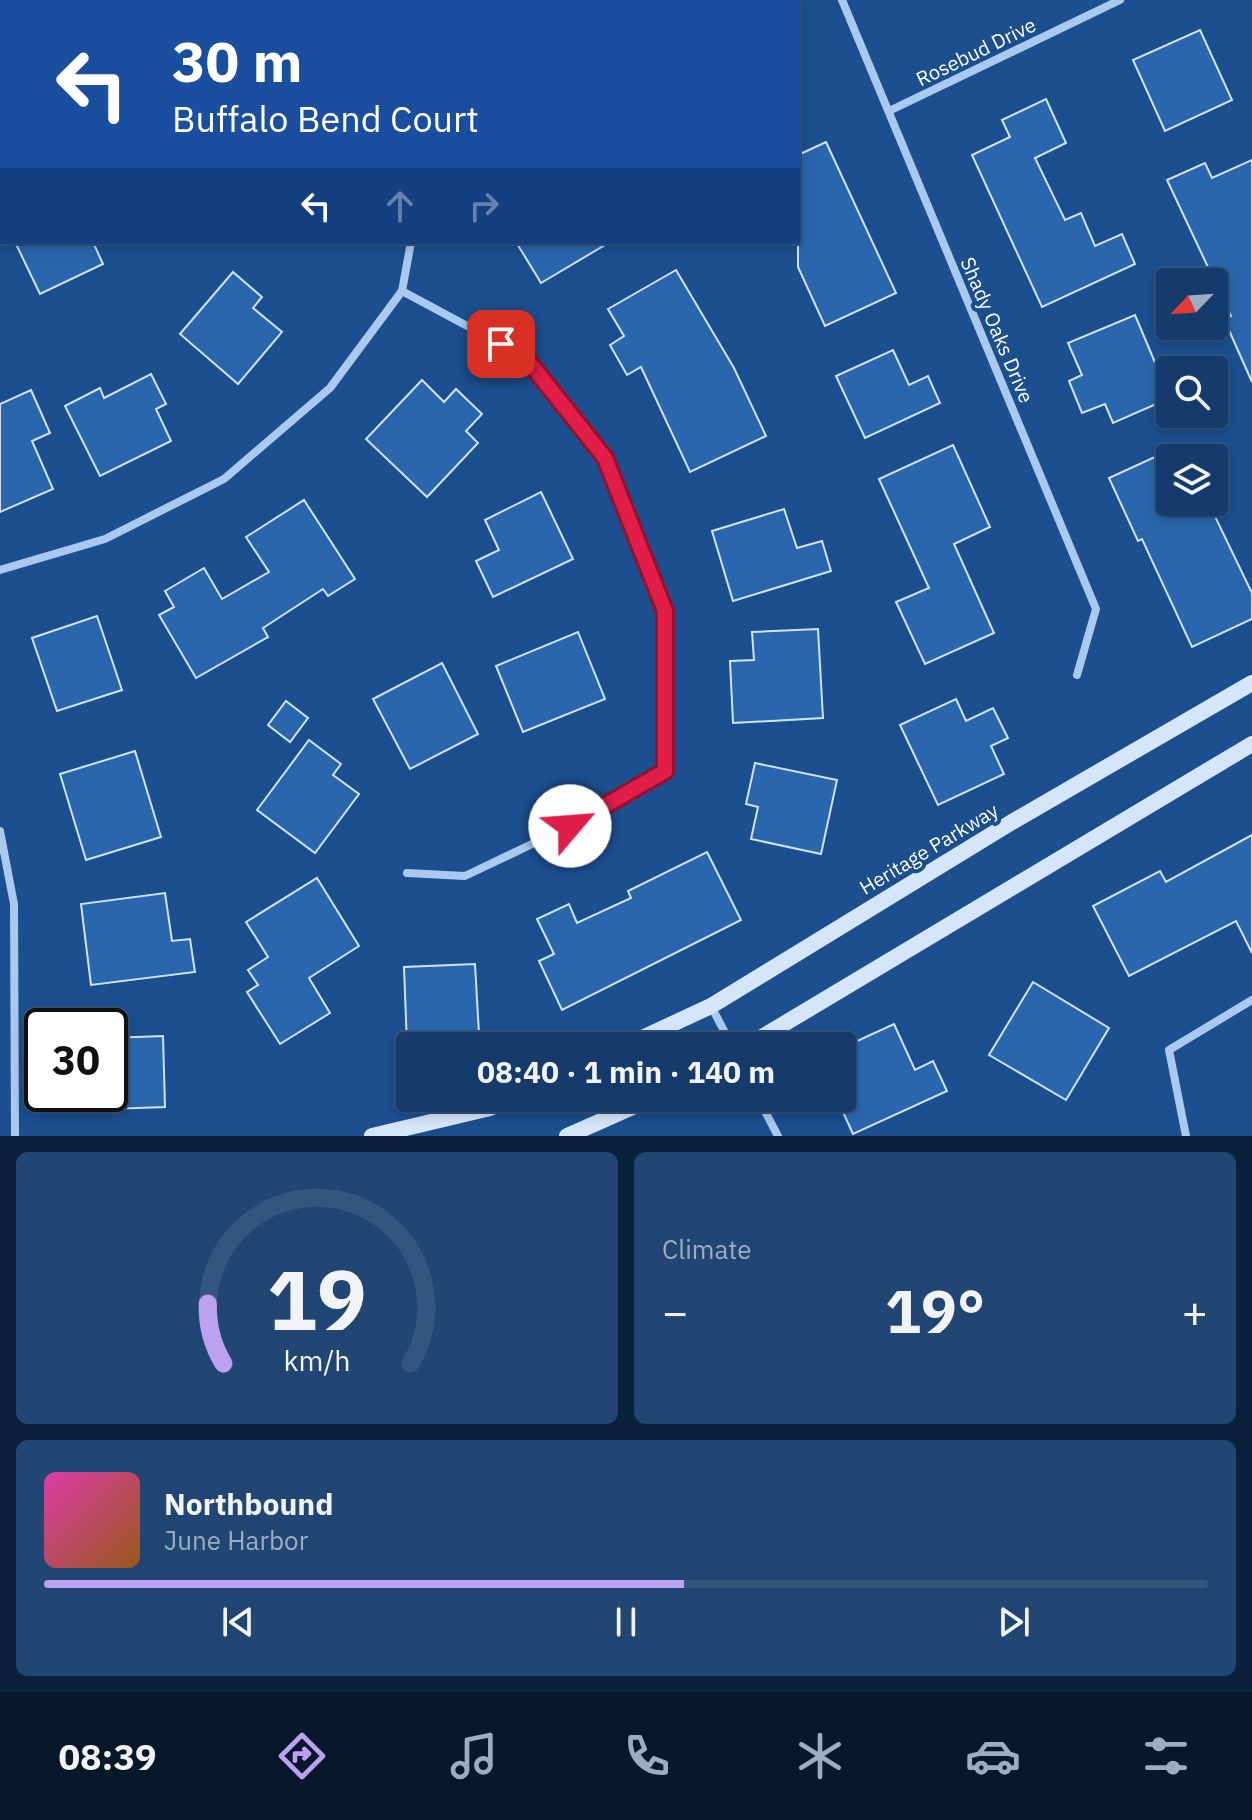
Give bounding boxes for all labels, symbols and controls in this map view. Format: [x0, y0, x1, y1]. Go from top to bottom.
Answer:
street label: Rosebud Drive [911, 11, 1040, 92]
text: 30 m [172, 25, 302, 97]
icon: left [40, 32, 144, 136]
text: Buffalo Bend Court [172, 95, 479, 142]
icon: left [294, 184, 338, 228]
icon: ahead [378, 184, 422, 228]
icon: right [462, 184, 506, 228]
street label: Shady Oaks Drive [955, 253, 1040, 407]
north arrow [1156, 268, 1228, 340]
map controls [1156, 268, 1228, 516]
pin [467, 310, 535, 378]
icon: arrive [479, 322, 523, 366]
button: search [1156, 356, 1228, 428]
button: layers [1156, 444, 1228, 516]
position arrow [528, 784, 612, 868]
street label: Heritage Parkway [854, 796, 1003, 901]
speed limit sign: 30 [24, 1008, 128, 1112]
text: 08:40 · 1 min · 140 m [477, 1052, 775, 1091]
text: Climate [662, 1232, 752, 1266]
text: 19 [267, 1245, 367, 1353]
text: 19° [885, 1271, 985, 1350]
text: − [662, 1283, 688, 1340]
text: + [1182, 1283, 1208, 1340]
text: km/h [283, 1342, 351, 1379]
text: Northbound [164, 1484, 333, 1523]
text: June Harbor [164, 1523, 308, 1557]
icon: previous [216, 1600, 260, 1644]
icon: pause [604, 1600, 648, 1644]
icon: next [992, 1600, 1036, 1644]
icon: directions [274, 1728, 330, 1784]
icon: music [446, 1728, 502, 1784]
icon: phone [619, 1728, 675, 1784]
icon: climate [792, 1728, 848, 1784]
icon: car [965, 1728, 1021, 1784]
icon: filters [1138, 1728, 1194, 1784]
text: 08:39 [58, 1733, 157, 1780]

